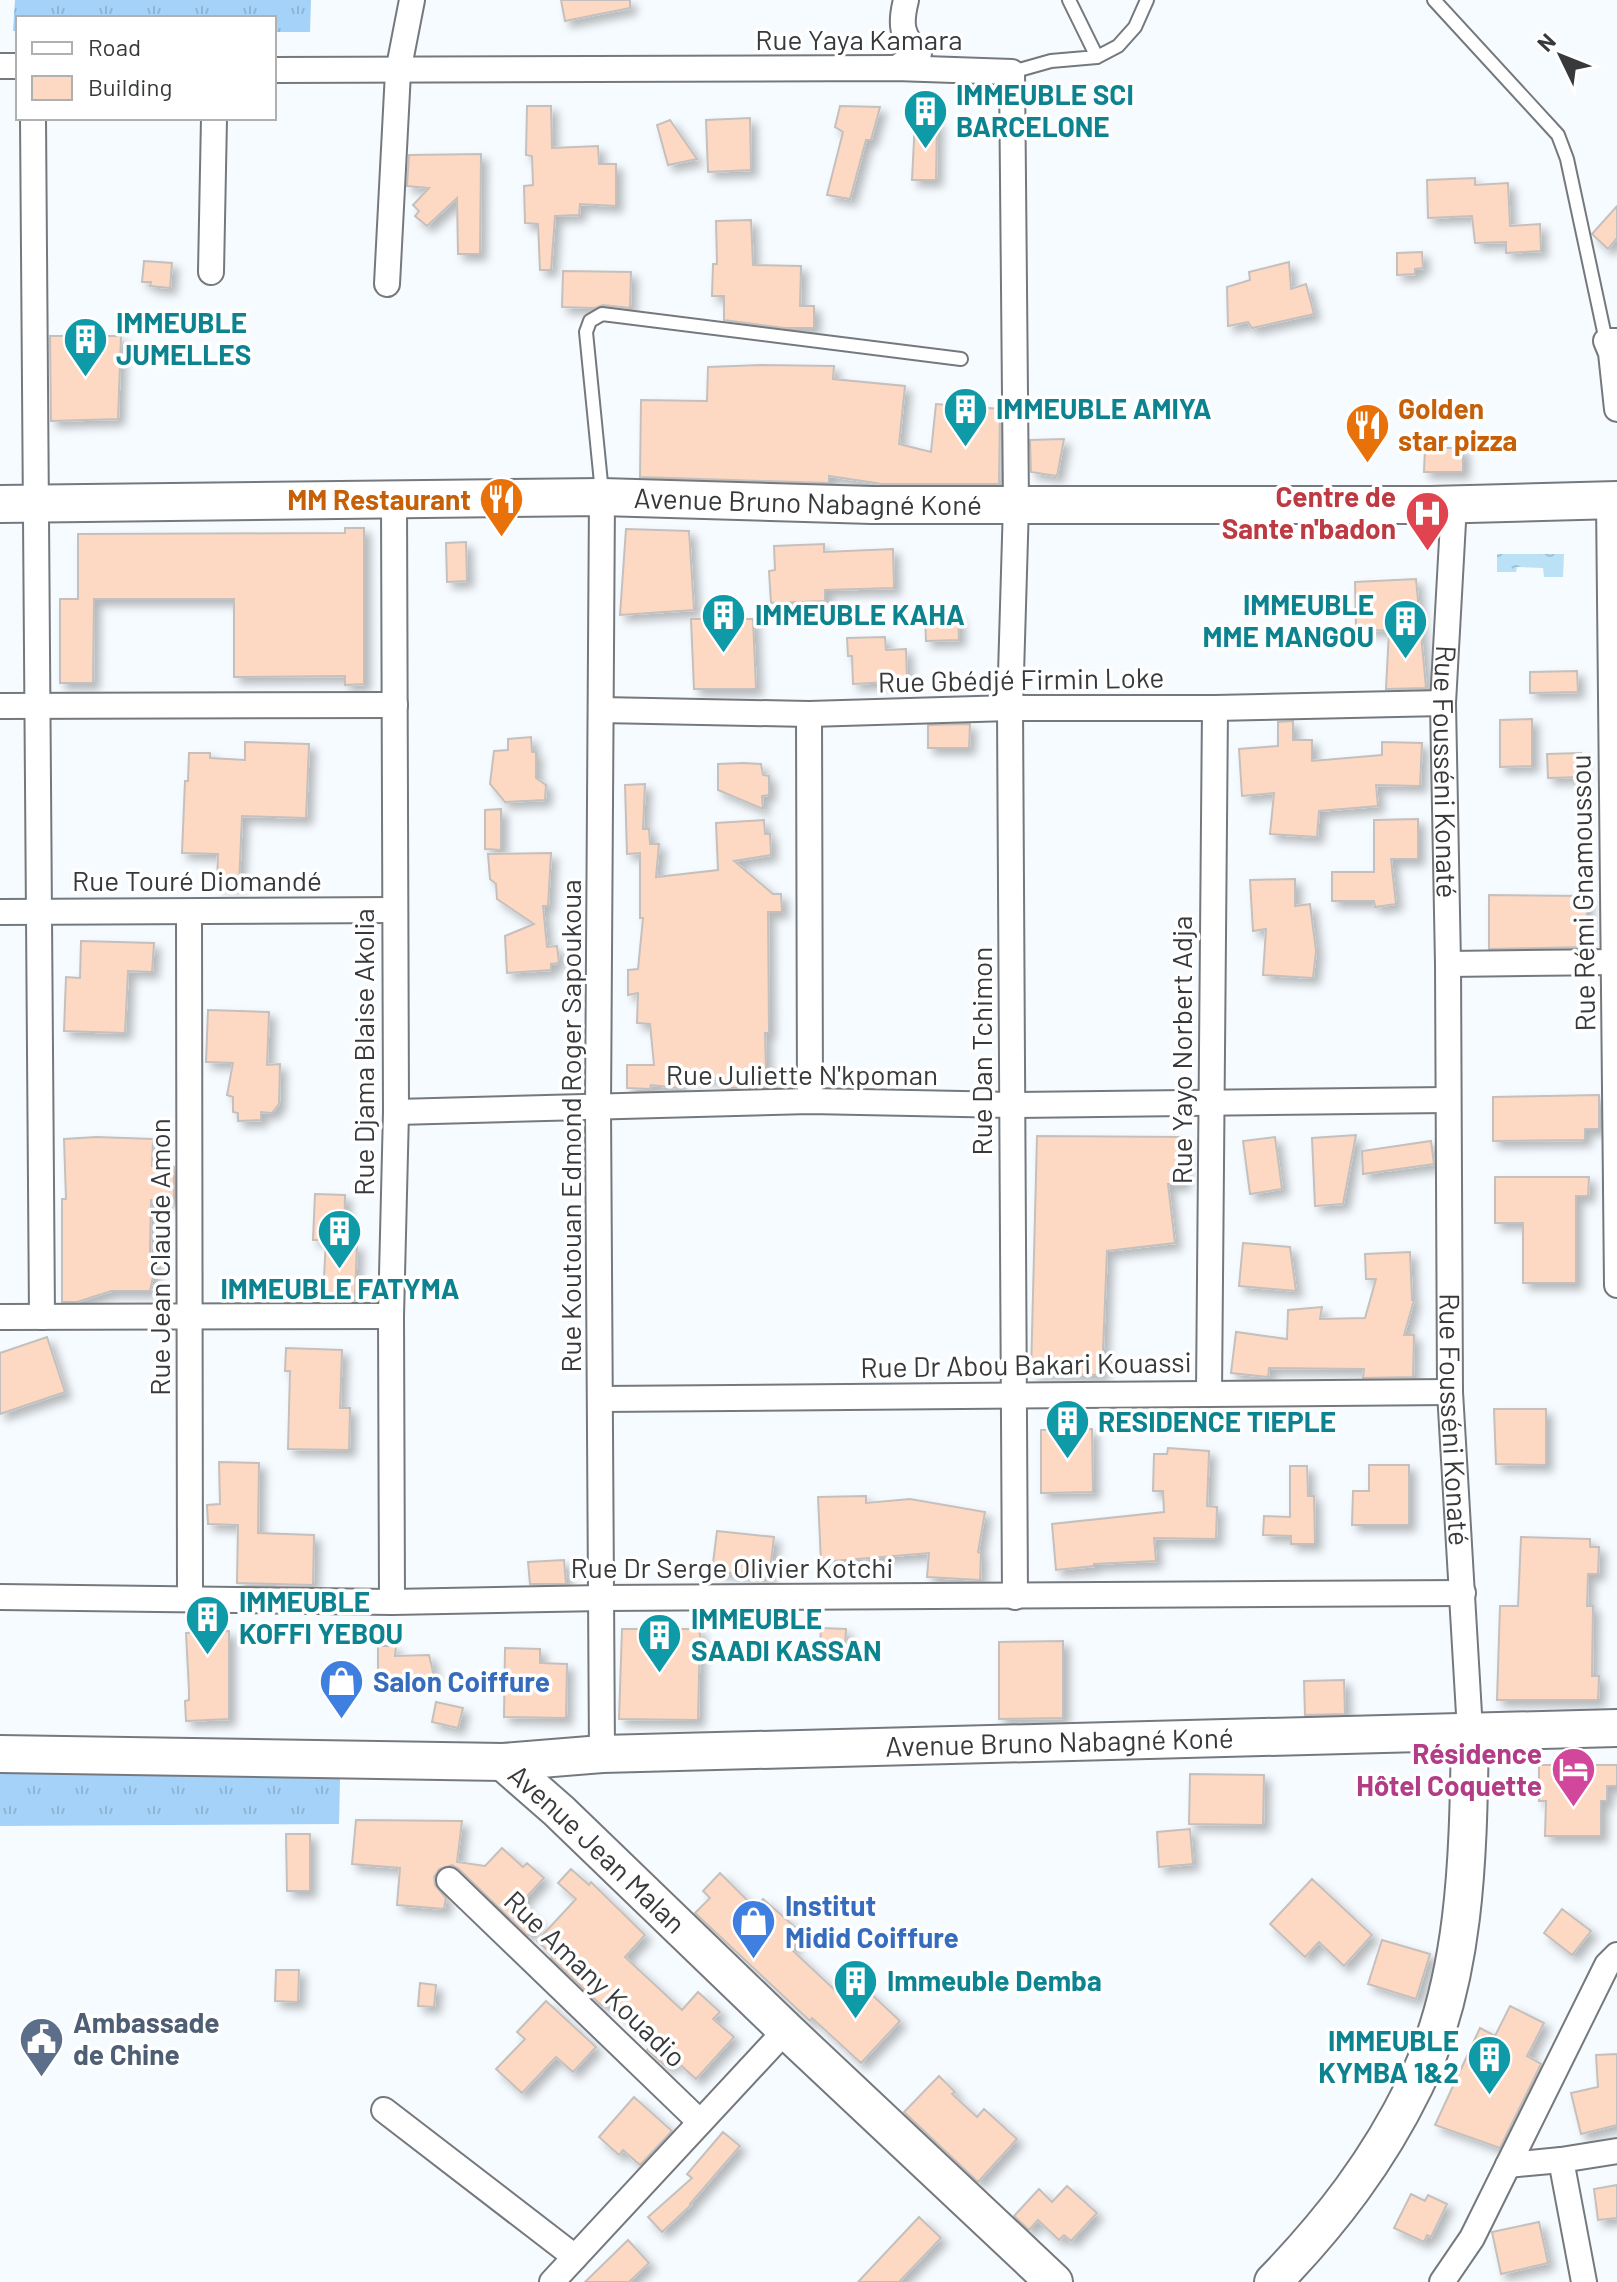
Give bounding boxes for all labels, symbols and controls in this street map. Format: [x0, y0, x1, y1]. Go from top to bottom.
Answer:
legend [16, 16, 276, 120]
north arrow [1521, 16, 1601, 96]
street label: Rue Yaya Kamara [755, 22, 963, 56]
text: N [1531, 27, 1560, 56]
text: Road [88, 32, 141, 61]
text: Building [88, 72, 172, 101]
place label: IMMEUBLE SCI BARCELONE [956, 77, 1134, 143]
building icon: IMMEUBLE SCI BARCELONE [901, 87, 949, 150]
place label: IMMEUBLE JUMELLES [116, 305, 251, 371]
building icon: IMMEUBLE JUMELLES [61, 315, 109, 378]
building icon: IMMEUBLE AMIYA [941, 385, 989, 448]
place label: IMMEUBLE AMIYA [996, 391, 1212, 425]
place label: Golden star pizza [1398, 391, 1517, 457]
restaurant icon: Golden star pizza [1343, 401, 1391, 464]
restaurant icon: MM Restaurant [478, 476, 526, 539]
place label: Centre de Sante n'badon [1222, 479, 1396, 545]
street label: Avenue Bruno Nabagné Koné [633, 480, 982, 521]
place label: MM Restaurant [287, 482, 471, 516]
hospital icon: Centre de Sante n'badon [1403, 489, 1451, 552]
place label: IMMEUBLE MME MANGOU [1202, 587, 1374, 653]
building icon: IMMEUBLE KAHA [700, 591, 748, 654]
place label: IMMEUBLE KAHA [755, 597, 965, 631]
building icon: IMMEUBLE MME MANGOU [1381, 597, 1429, 660]
street label: Rue Fousséni Konaté [1427, 644, 1465, 899]
street label: Rue Gbédjé Firmin Loke [878, 660, 1164, 698]
street label: Rue Rémi Gnamoussou [1563, 754, 1601, 1032]
street label: Rue Touré Diomandé [72, 863, 322, 897]
street label: Rue Koutouan Edmond Roger Sapoukoua [553, 879, 587, 1373]
street label: Rue Djama Blaise Akolia [346, 908, 380, 1196]
street label: Rue Yayo Norbert Adja [1164, 916, 1198, 1184]
street label: Rue Dan Tchimon [964, 947, 998, 1155]
street label: Rue Juliette N'kpoman [666, 1057, 938, 1091]
street label: Rue Jean Claude Amon [142, 1118, 176, 1396]
building icon: IMMEUBLE FATYMA [316, 1208, 364, 1271]
place label: IMMEUBLE FATYMA [220, 1271, 460, 1305]
street label: Rue Fousséni Konaté [1434, 1293, 1477, 1547]
street label: Rue Dr Abou Bakari Kouassi [860, 1344, 1192, 1384]
building icon: RESIDENCE TIEPLE [1043, 1398, 1091, 1461]
place label: RESIDENCE TIEPLE [1098, 1404, 1336, 1438]
street label: Rue Dr Serge Olivier Kotchi [571, 1550, 893, 1584]
place label: IMMEUBLE KOFFI YEBOU [239, 1584, 403, 1650]
building icon: IMMEUBLE KOFFI YEBOU [184, 1594, 232, 1657]
place label: IMMEUBLE SAADI KASSAN [691, 1601, 882, 1667]
building icon: IMMEUBLE SAADI KASSAN [636, 1611, 684, 1674]
shop icon: Salon Coiffure [318, 1658, 366, 1721]
place label: Salon Coiffure [373, 1664, 550, 1698]
street label: Avenue Bruno Nabagné Koné [885, 1720, 1234, 1763]
place label: Résidence Hôtel Coquette [1356, 1736, 1542, 1802]
hotel icon: Résidence Hôtel Coquette [1549, 1746, 1597, 1809]
street label: Avenue Jean Malan [502, 1757, 693, 1940]
street label: Rue Amany Kouadio [498, 1883, 694, 2074]
place label: Institut Midid Coiffure [785, 1888, 959, 1954]
shop icon: Institut Midid Coiffure [730, 1898, 778, 1961]
building icon: Immeuble Demba [832, 1957, 880, 2020]
place label: Immeuble Demba [887, 1963, 1102, 1997]
place label: Ambassade de Chine [73, 2005, 220, 2071]
public building icon: Ambassade de Chine [18, 2015, 66, 2078]
place label: IMMEUBLE KYMBA 1&2 [1318, 2023, 1459, 2089]
building icon: IMMEUBLE KYMBA 1&2 [1466, 2033, 1514, 2096]

